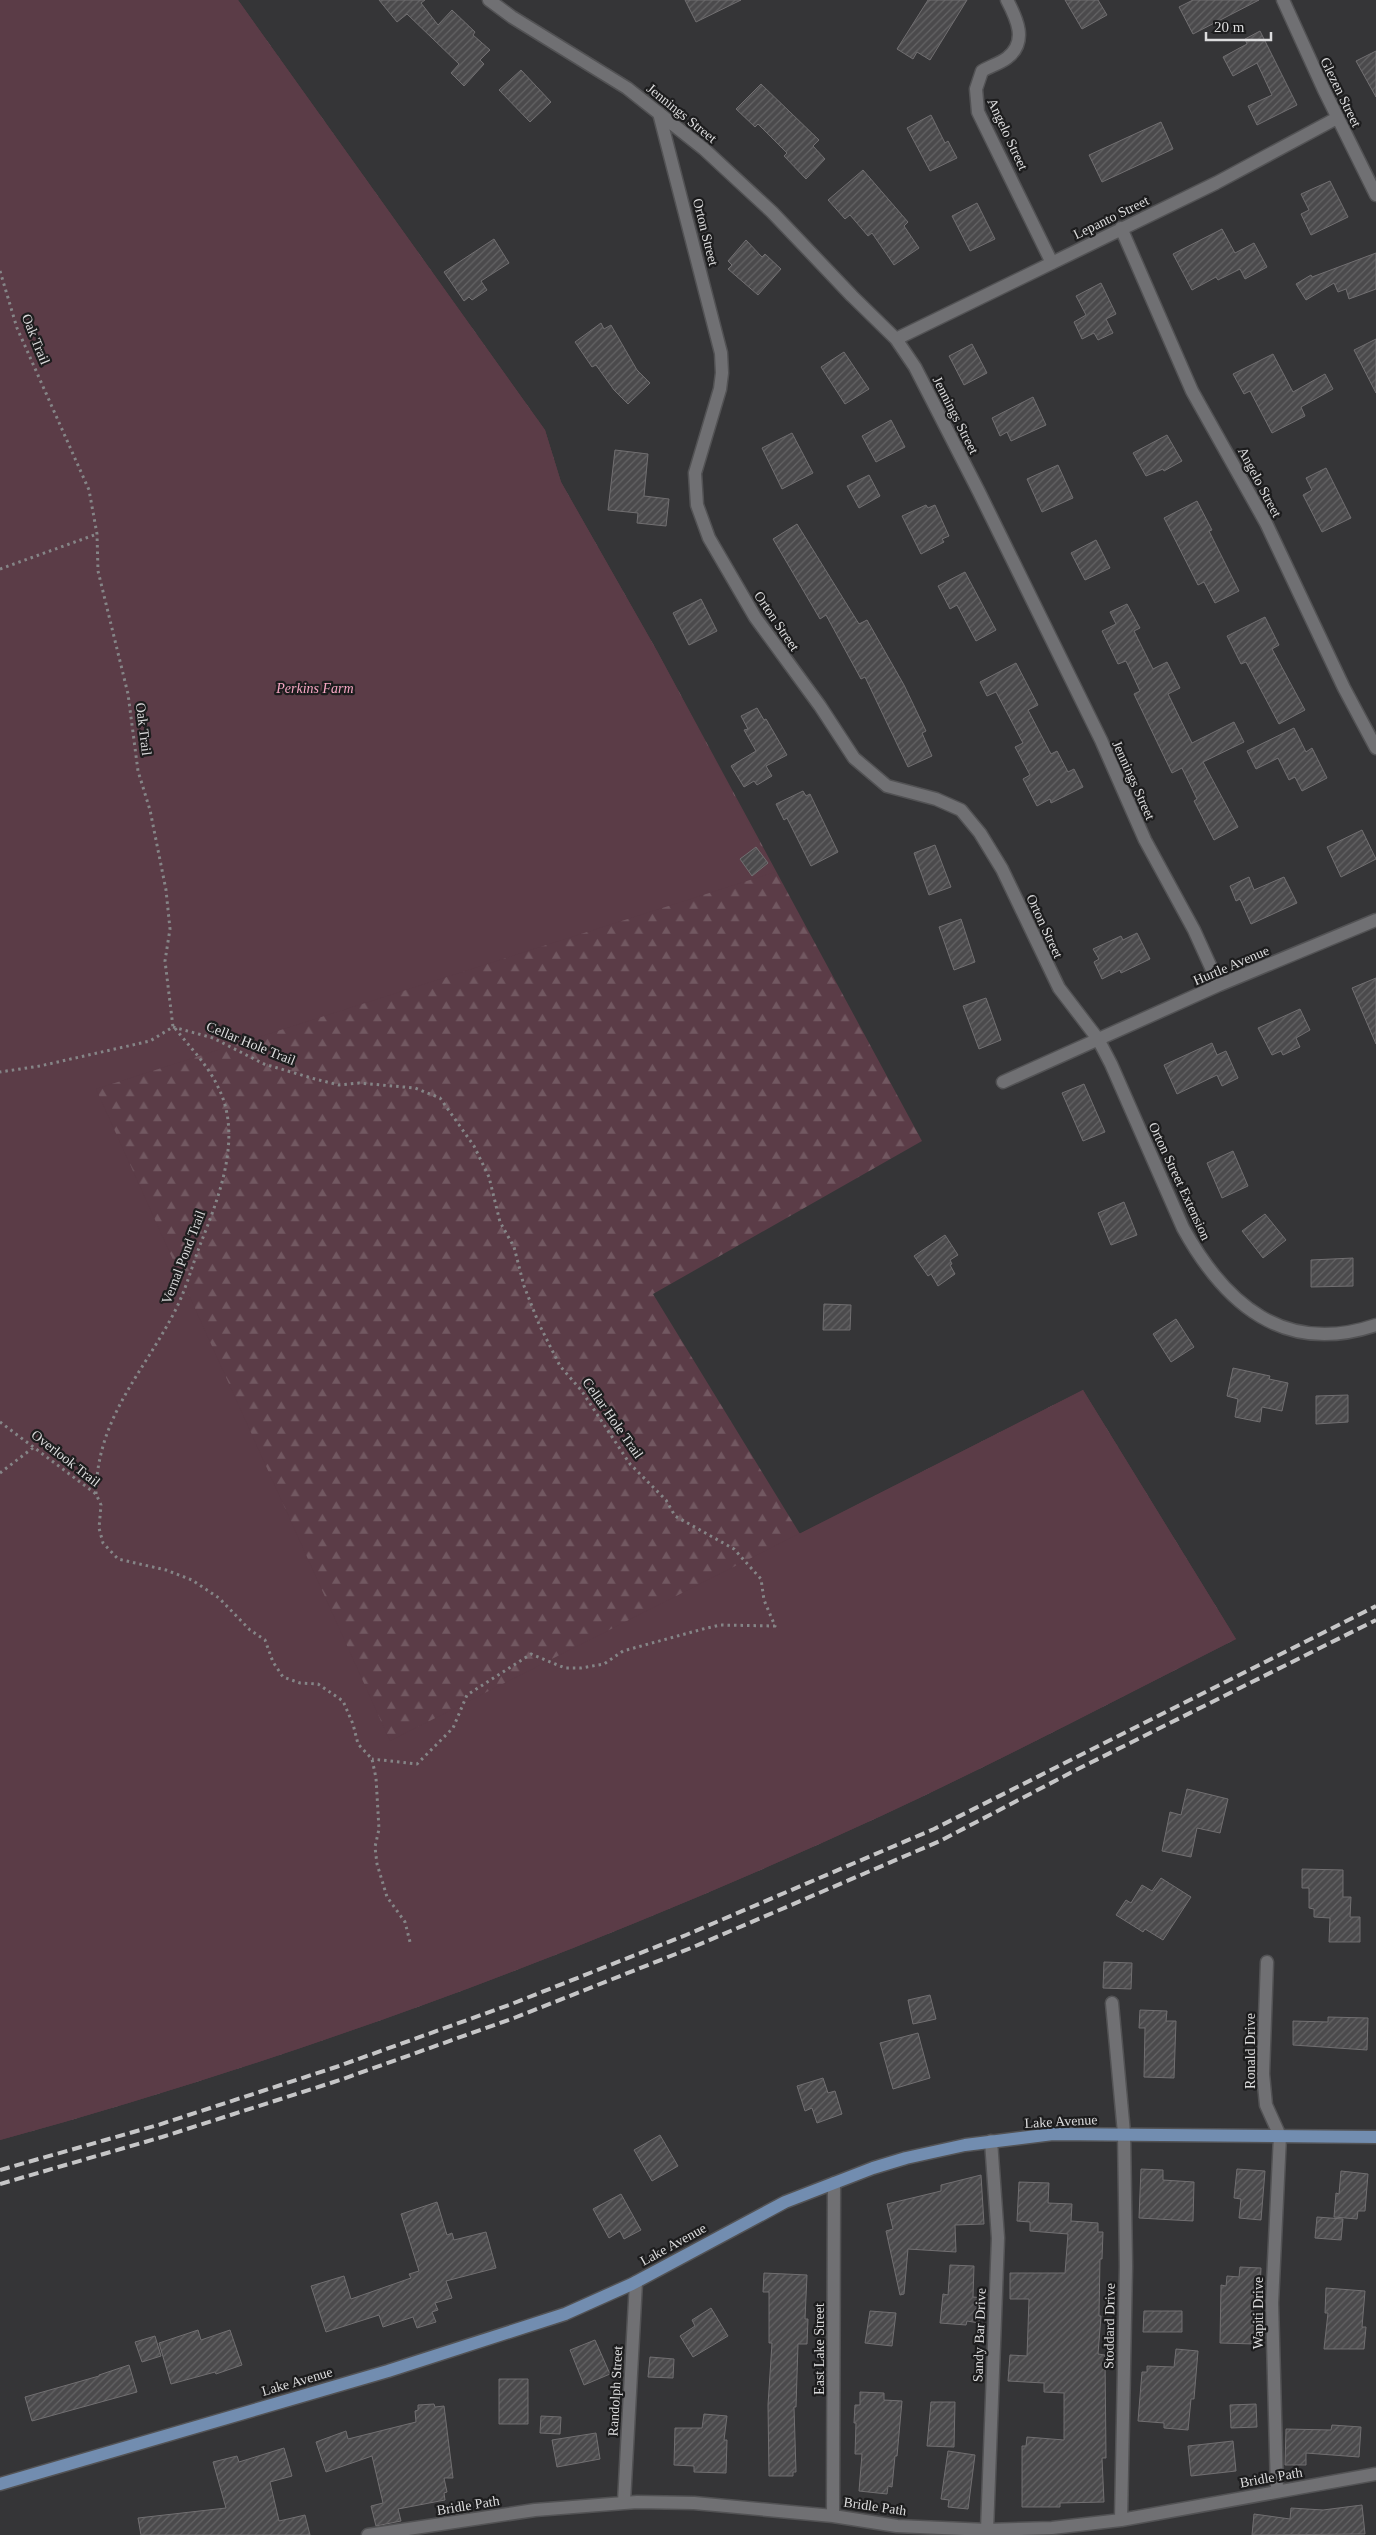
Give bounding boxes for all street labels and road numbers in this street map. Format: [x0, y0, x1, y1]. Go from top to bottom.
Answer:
street label: Glezen Street [1317, 55, 1364, 130]
street label: Jennings Street [644, 81, 720, 146]
street label: Angelo Street [984, 96, 1031, 173]
street label: Lepanto Street [1071, 193, 1151, 242]
street label: Orton Street [690, 197, 721, 267]
street label: Oak Trail [19, 312, 53, 367]
street label: Jennings Street [930, 374, 982, 457]
street label: Angelo Street [1235, 445, 1284, 520]
street label: Orton Street [751, 589, 802, 654]
street label: Oak Trail [133, 702, 154, 757]
street label: Jennings Street [1109, 738, 1158, 822]
street label: Orton Street [1023, 892, 1066, 961]
street label: Hurtle Avenue [1191, 943, 1271, 988]
street label: Cellar Hole Trail [204, 1019, 298, 1068]
street label: Orton Street Extension [1146, 1120, 1213, 1243]
street label: Vernal Pond Trail [159, 1208, 208, 1306]
street label: Cellar Hole Trail [579, 1375, 646, 1462]
street label: Overlook Trail [28, 1427, 103, 1490]
street label: Ronald Drive [1243, 2013, 1258, 2089]
street label: Lake Avenue [1024, 2112, 1098, 2131]
street label: Lake Avenue [638, 2220, 709, 2269]
street label: Wapiti Drive [1251, 2277, 1266, 2349]
street label: Stoddard Drive [1101, 2283, 1118, 2369]
street label: Sandy Bar Drive [970, 2288, 989, 2382]
street label: East Lake Street [812, 2303, 827, 2395]
street label: Randolph Street [606, 2345, 625, 2437]
street label: Lake Avenue [260, 2364, 334, 2399]
street label: Bridle Path [1239, 2465, 1304, 2490]
street label: Bridle Path [436, 2493, 501, 2518]
street label: Bridle Path [842, 2495, 907, 2518]

